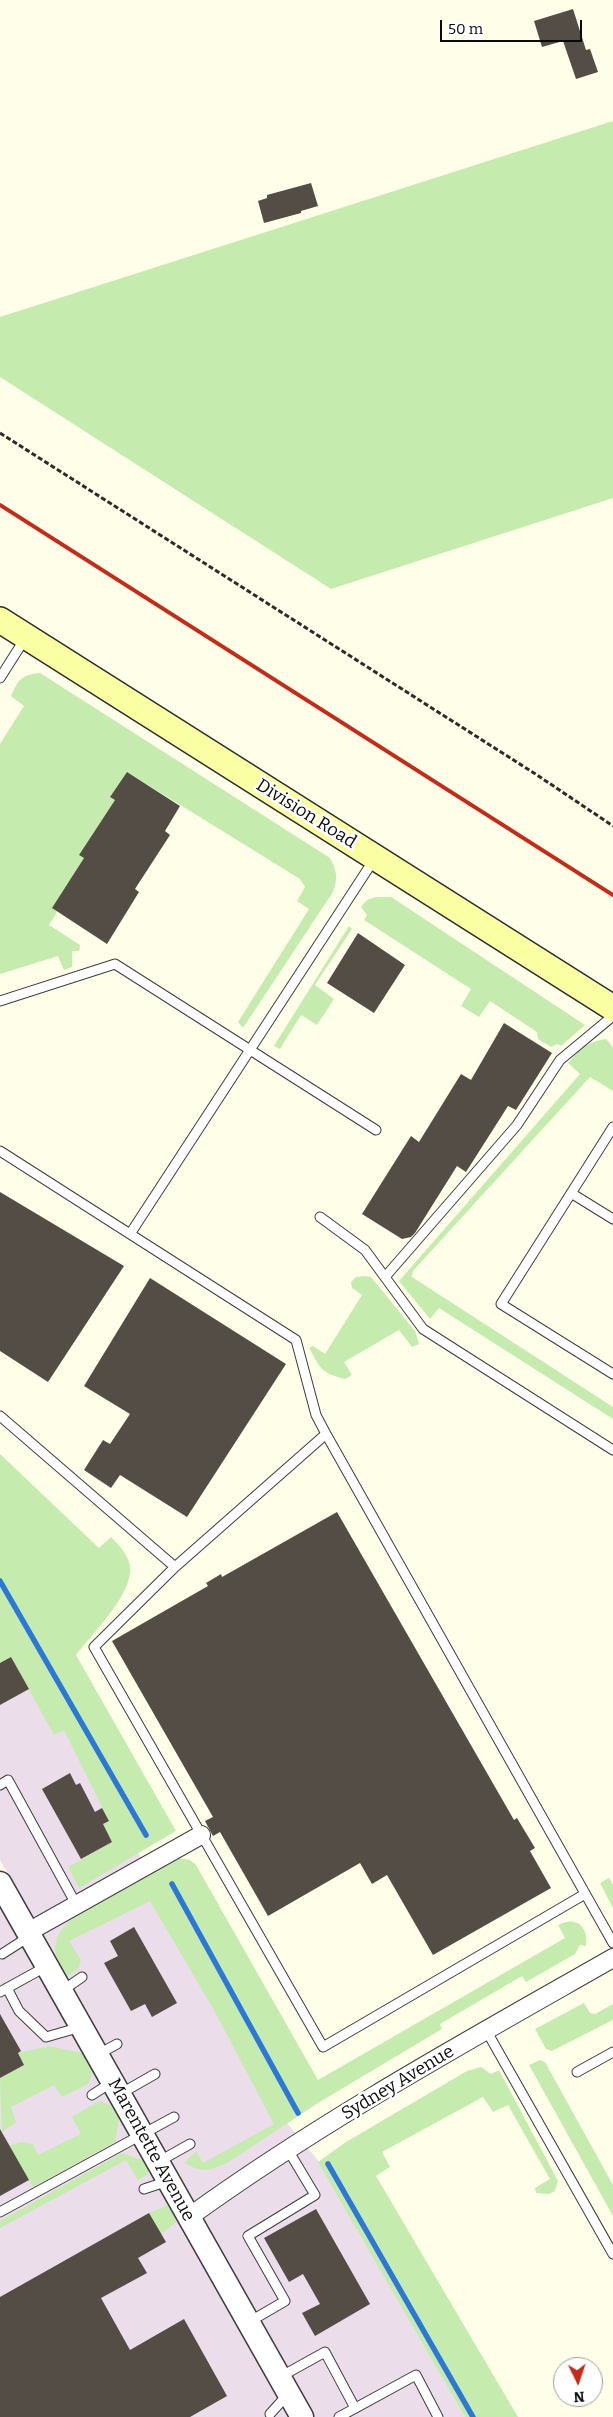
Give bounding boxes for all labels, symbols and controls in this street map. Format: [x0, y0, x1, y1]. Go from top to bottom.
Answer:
scale bar [443, 10, 586, 42]
text: 50 m [448, 20, 483, 38]
street label: Division Road [252, 775, 360, 853]
street label: Sydney Avenue [338, 2041, 458, 2125]
street label: Marentette Avenue [103, 2075, 199, 2225]
north arrow [553, 2357, 603, 2407]
text: N [573, 2388, 585, 2405]

